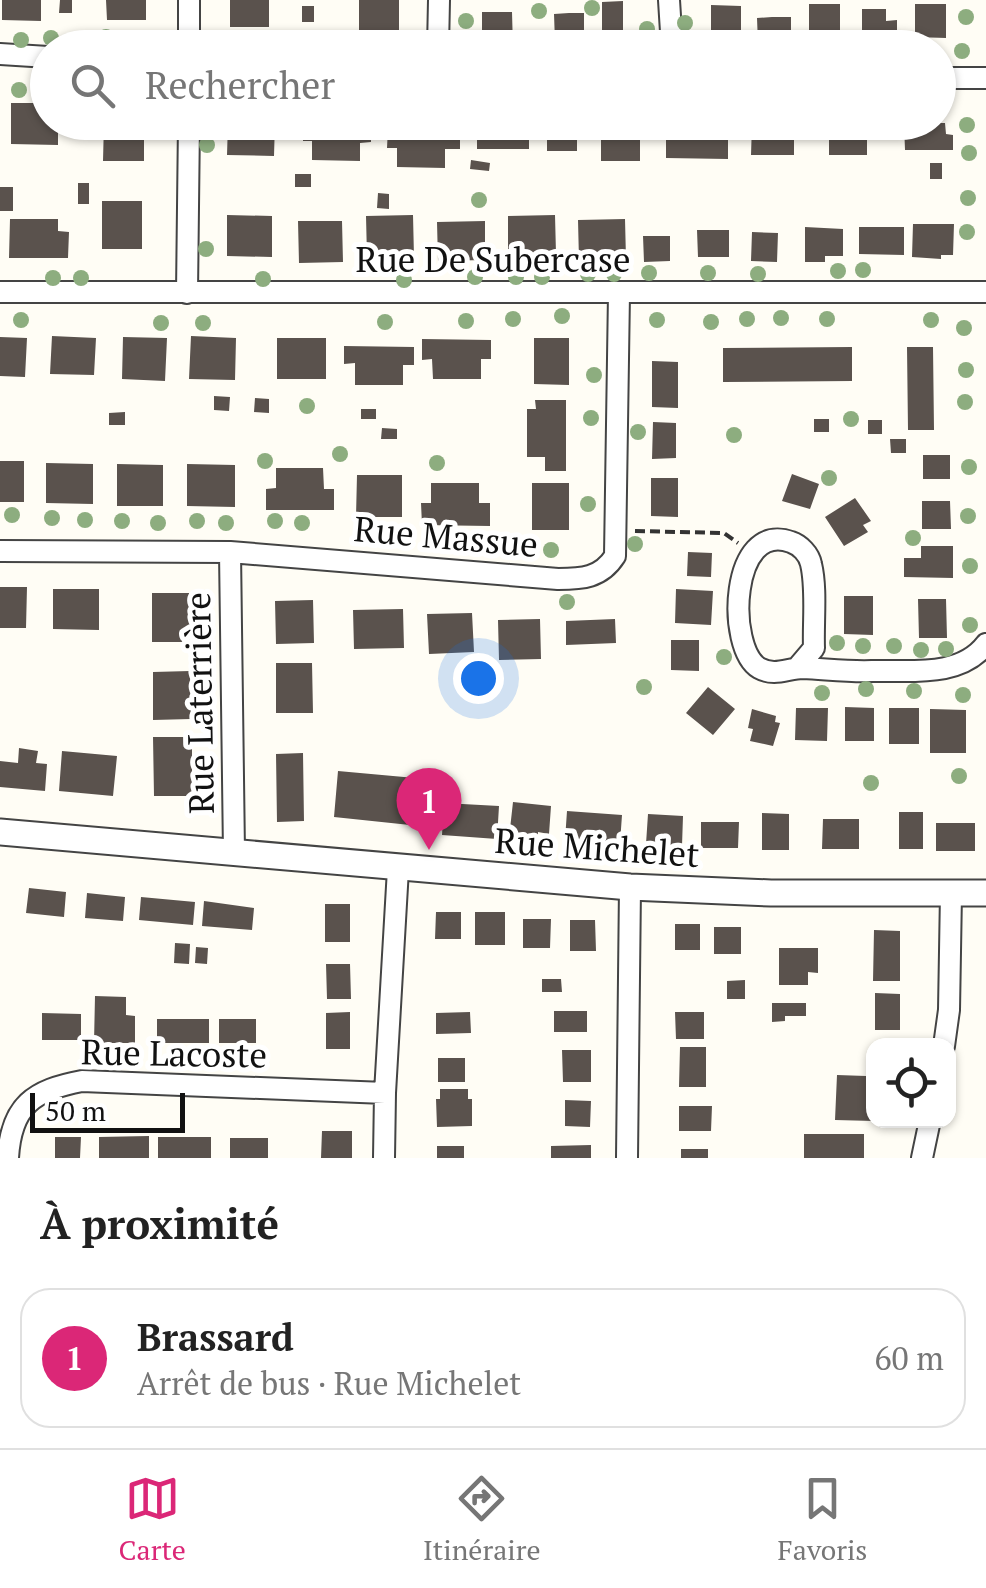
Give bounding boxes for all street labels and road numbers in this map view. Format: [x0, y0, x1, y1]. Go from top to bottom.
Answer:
street label: Rue De Subercase [355, 236, 631, 282]
street label: Rue Massue [352, 505, 540, 567]
street label: Rue Laterrière [174, 592, 224, 814]
street label: Rue Michelet [493, 817, 701, 877]
street label: Rue Lacoste [81, 1028, 267, 1078]

